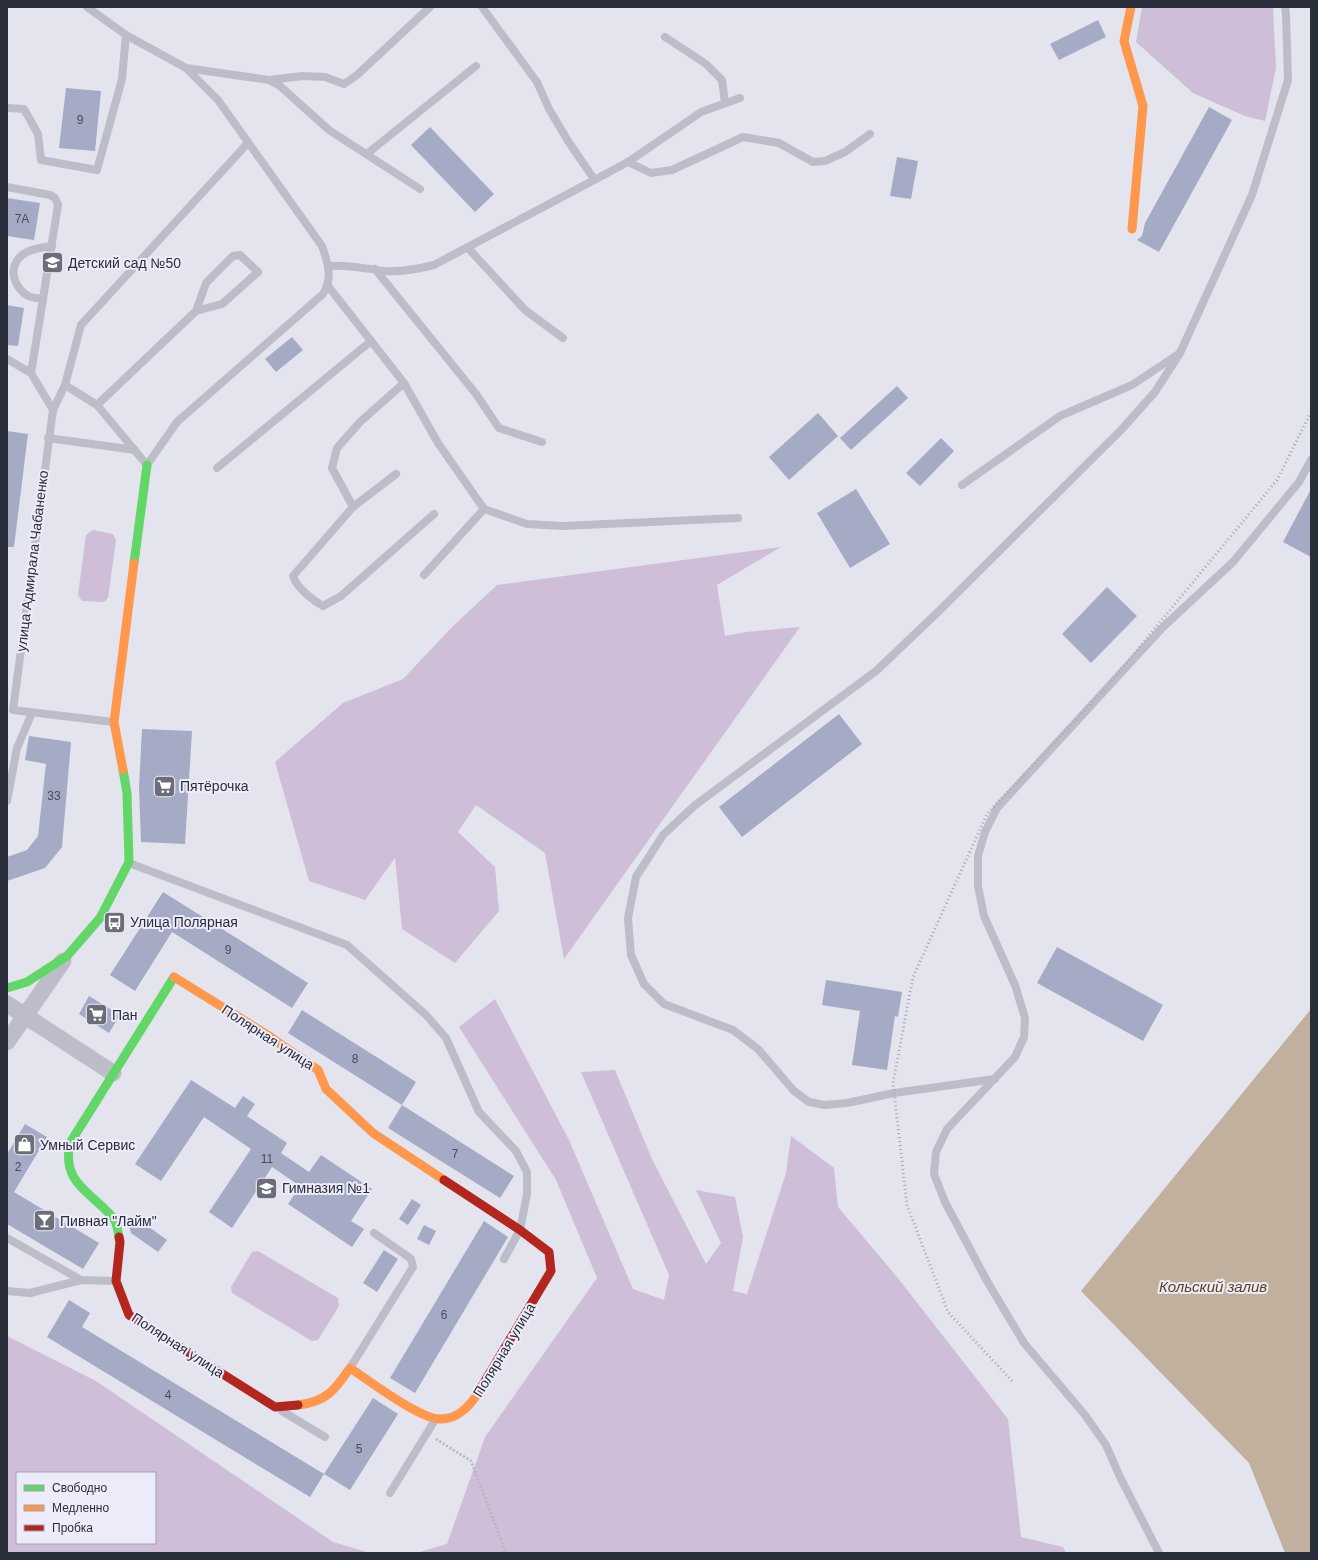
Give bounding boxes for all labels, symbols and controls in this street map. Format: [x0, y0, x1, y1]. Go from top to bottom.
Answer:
house number: 9 [77, 113, 84, 127]
house number: 7А [15, 212, 29, 226]
school or university icon: Детский сад №50 [39, 250, 65, 276]
place label: Детский сад №50 [68, 255, 181, 271]
street label: улица Адмирала Чабаненко [13, 469, 51, 653]
supermarket icon: Пятёрочка [151, 773, 177, 799]
place label: Пятёрочка [180, 778, 249, 794]
house number: 33 [47, 789, 61, 803]
bus stop icon: Улица Полярная [102, 909, 128, 935]
place label: Улица Полярная [130, 914, 238, 930]
house number: 9 [225, 943, 232, 957]
street label: Полярная улица [219, 1001, 317, 1073]
supermarket icon: Пан [83, 1002, 109, 1028]
place label: Пан [112, 1007, 138, 1023]
house number: 8 [352, 1052, 359, 1066]
shop icon: Умный Сервис [12, 1132, 38, 1158]
place label: Умный Сервис [40, 1137, 135, 1153]
house number: 7 [452, 1147, 459, 1161]
house number: 11 [261, 1152, 274, 1166]
house number: 2 [15, 1160, 22, 1174]
school or university icon: Гимназия №1 [253, 1175, 279, 1201]
place label: Гимназия №1 [282, 1180, 370, 1196]
bar icon: Пивная "Лайм" [32, 1208, 58, 1234]
place label: Пивная "Лайм" [60, 1213, 157, 1229]
water label: Кольский залив [1159, 1278, 1267, 1295]
street label: Полярная улица [470, 1300, 538, 1400]
house number: 6 [441, 1308, 448, 1322]
street label: Полярная улица [129, 1309, 227, 1381]
house number: 4 [165, 1388, 172, 1402]
house number: 5 [356, 1442, 363, 1456]
legend [16, 1472, 156, 1544]
text: Свободно [52, 1481, 107, 1495]
text: Медленно [52, 1501, 109, 1515]
text: Пробка [52, 1521, 93, 1535]

